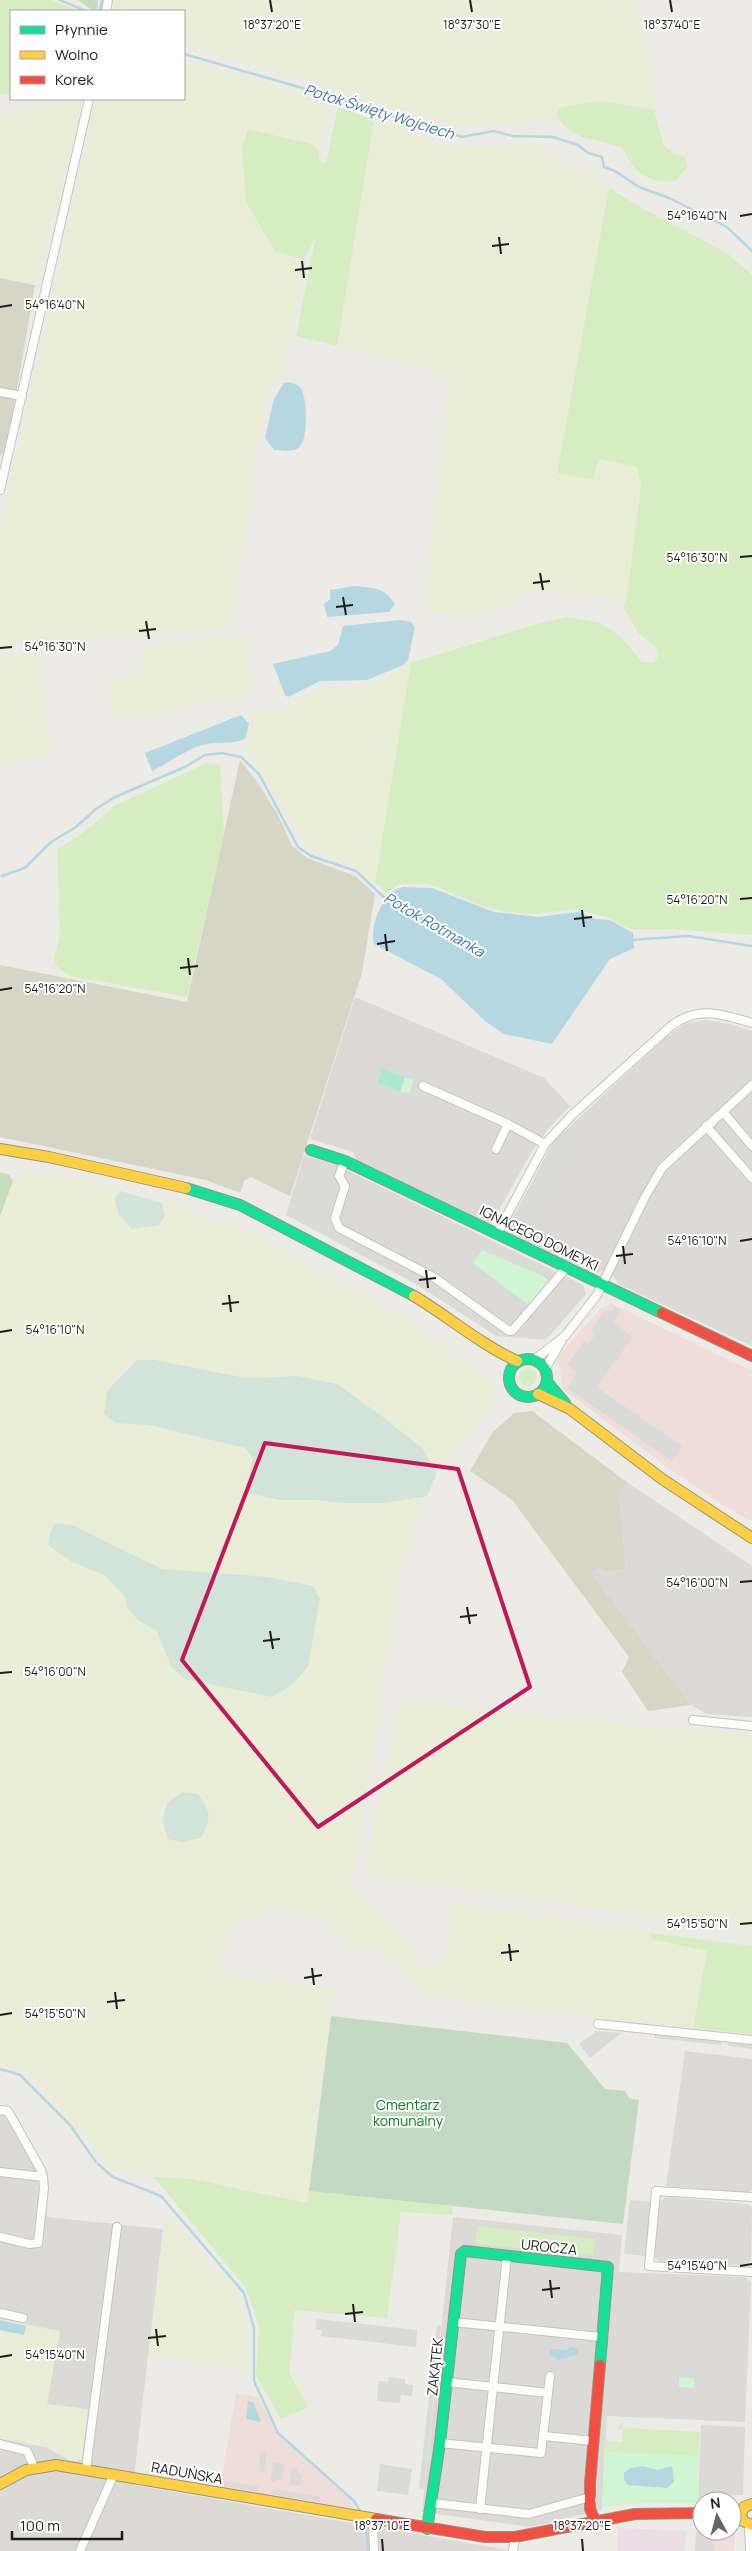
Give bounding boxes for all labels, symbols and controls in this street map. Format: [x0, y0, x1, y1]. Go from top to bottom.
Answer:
legend [10, 10, 185, 100]
text: 18°37'20"E [243, 16, 301, 33]
text: 18°37'30"E [443, 16, 501, 33]
text: 18°37'40"E [644, 16, 701, 33]
text: Płynnie [55, 19, 108, 40]
text: Wolno [55, 44, 98, 65]
text: Korek [55, 69, 94, 90]
water label: Potok Święty Wojciech [302, 79, 458, 145]
text: 54°16'40"N [667, 207, 727, 224]
text: 54°16'40"N [25, 296, 85, 313]
text: 54°16'30"N [667, 549, 727, 566]
text: 54°16'30"N [25, 638, 85, 655]
water label: Potok Rotmanka [380, 887, 489, 962]
text: 54°16'20"N [666, 891, 728, 908]
text: 54°16'20"N [24, 980, 86, 997]
street label: IGNACEGO DOMEYKI [476, 1200, 602, 1275]
text: 54°16'10"N [667, 1232, 727, 1249]
text: 54°16'10"N [25, 1321, 85, 1338]
text: 54°16'00"N [666, 1574, 728, 1591]
text: 54°16'00"N [24, 1663, 86, 1680]
text: 54°15'50"N [667, 1915, 727, 1932]
text: 54°15'50"N [25, 2005, 85, 2022]
park label: Cmentarz komunalny [373, 2095, 444, 2130]
street label: UROCZA [520, 2234, 578, 2259]
text: 54°15'40"N [667, 2257, 727, 2274]
street label: ZAKĄTEK [422, 2336, 447, 2397]
text: 54°15'40"N [25, 2346, 85, 2363]
street label: RADUŃSKA [150, 2457, 224, 2488]
north arrow [692, 2491, 742, 2541]
text: N [709, 2493, 722, 2513]
scale bar [12, 2508, 122, 2540]
text: 100 m [20, 2515, 60, 2536]
text: 18°37'10"E [354, 2517, 410, 2534]
text: 18°37'20"E [553, 2517, 611, 2534]

